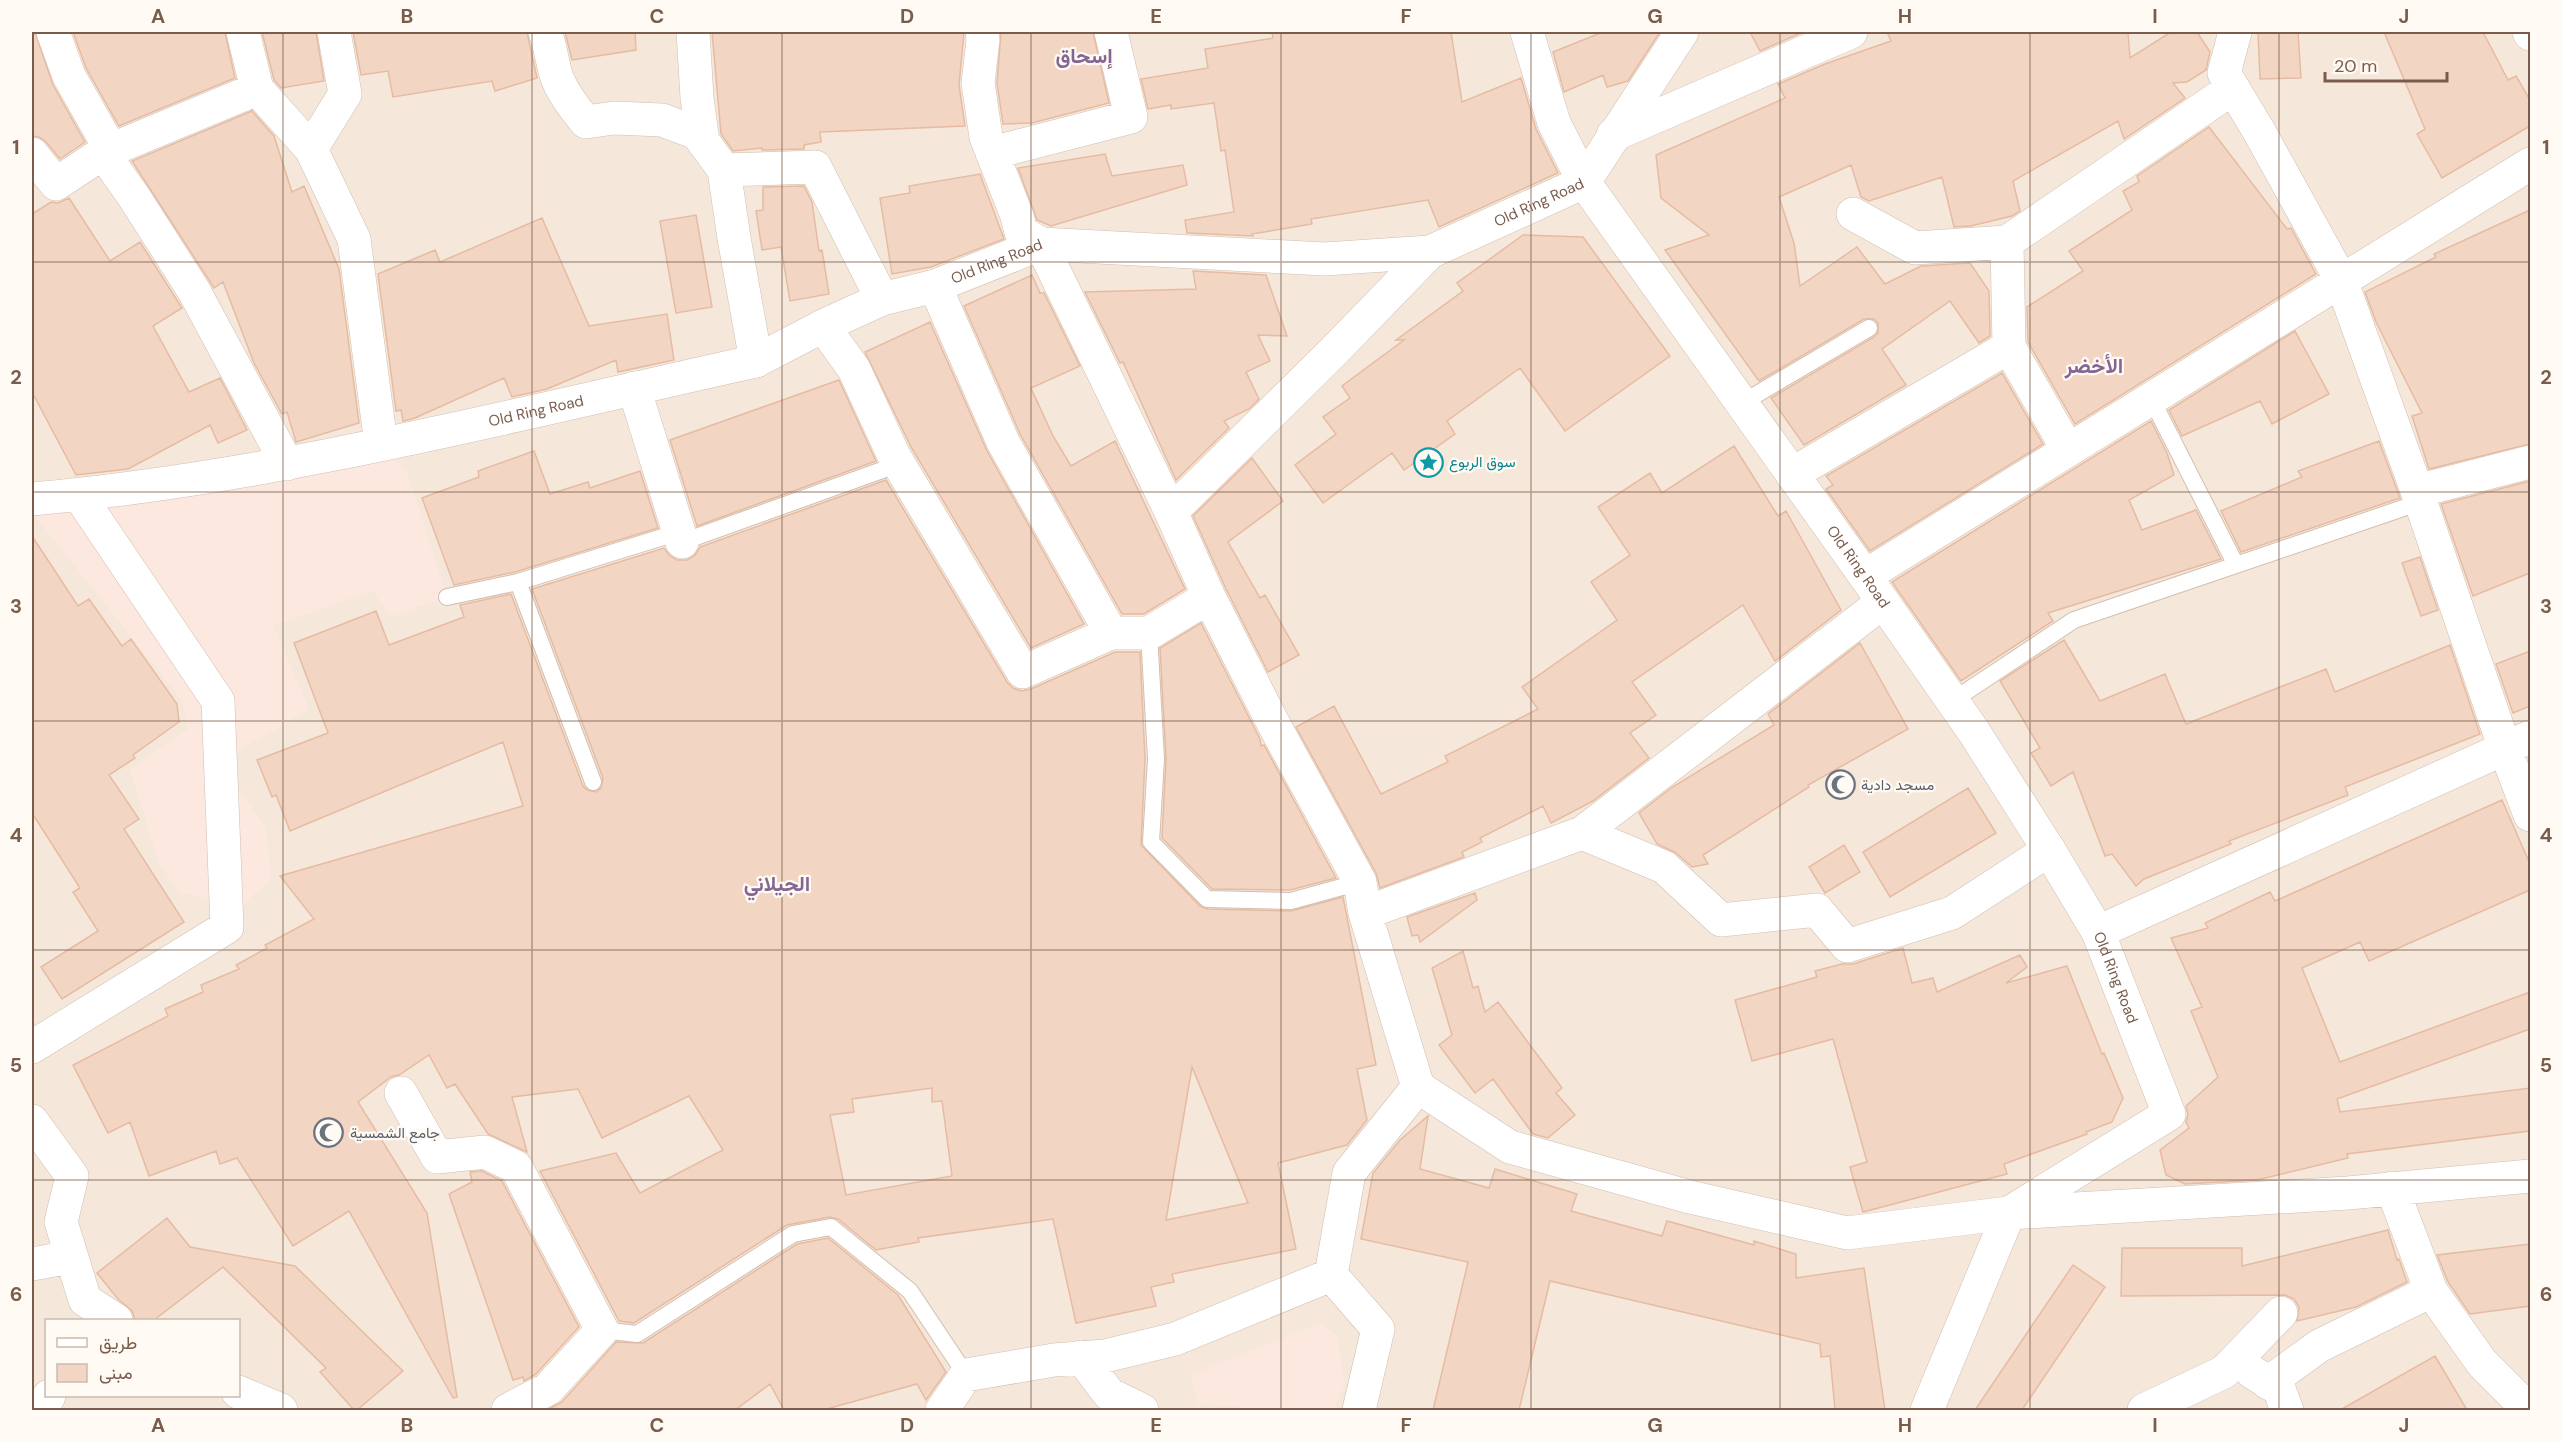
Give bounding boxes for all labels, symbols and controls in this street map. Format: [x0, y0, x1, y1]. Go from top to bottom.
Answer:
text: A [151, 3, 165, 29]
text: B [401, 3, 413, 29]
text: C [650, 3, 664, 29]
text: D [900, 3, 914, 29]
text: E [1150, 3, 1162, 29]
text: F [1400, 3, 1412, 29]
text: G [1647, 3, 1663, 29]
text: H [1898, 3, 1912, 29]
text: I [2152, 3, 2158, 29]
text: J [2399, 3, 2409, 29]
district label: إسحاق [1055, 42, 1113, 70]
scale bar [2325, 45, 2446, 83]
text: 20 m [2334, 54, 2377, 78]
text: 1 [12, 134, 20, 160]
text: 1 [2542, 134, 2550, 160]
street label: Old Ring Road [1491, 173, 1587, 232]
street label: Old Ring Road [948, 234, 1045, 289]
district label: الأخضر [2064, 352, 2123, 380]
text: 2 [10, 364, 22, 390]
text: 2 [2540, 364, 2552, 390]
street label: Old Ring Road [487, 391, 585, 431]
place icon: سوق الربوع [1412, 446, 1444, 478]
place label: سوق الربوع [1449, 452, 1516, 473]
street label: Old Ring Road [1822, 521, 1894, 612]
text: 3 [10, 593, 22, 619]
text: 3 [2540, 593, 2552, 619]
mosque icon: مسجد دادية [1824, 769, 1856, 801]
place label: مسجد دادية [1861, 775, 1934, 795]
text: 4 [10, 822, 23, 848]
text: 4 [2540, 822, 2553, 848]
district label: الجيلاني [744, 870, 810, 901]
street label: Old Ring Road [2089, 929, 2143, 1026]
text: 5 [10, 1052, 22, 1078]
text: 5 [2540, 1052, 2552, 1078]
mosque icon: جامع الشمسية [313, 1117, 345, 1149]
place label: جامع الشمسية [350, 1123, 440, 1144]
text: 6 [10, 1281, 22, 1307]
text: 6 [2540, 1281, 2552, 1307]
legend [45, 1319, 240, 1397]
text: طريق [99, 1331, 137, 1355]
text: مبنى [99, 1361, 133, 1385]
text: A [151, 1412, 165, 1438]
text: B [401, 1412, 413, 1438]
text: C [650, 1412, 664, 1438]
text: D [900, 1412, 914, 1438]
text: E [1150, 1412, 1162, 1438]
text: F [1400, 1412, 1412, 1438]
text: G [1647, 1412, 1663, 1438]
text: H [1898, 1412, 1912, 1438]
text: I [2152, 1412, 2158, 1438]
text: J [2399, 1412, 2409, 1438]

